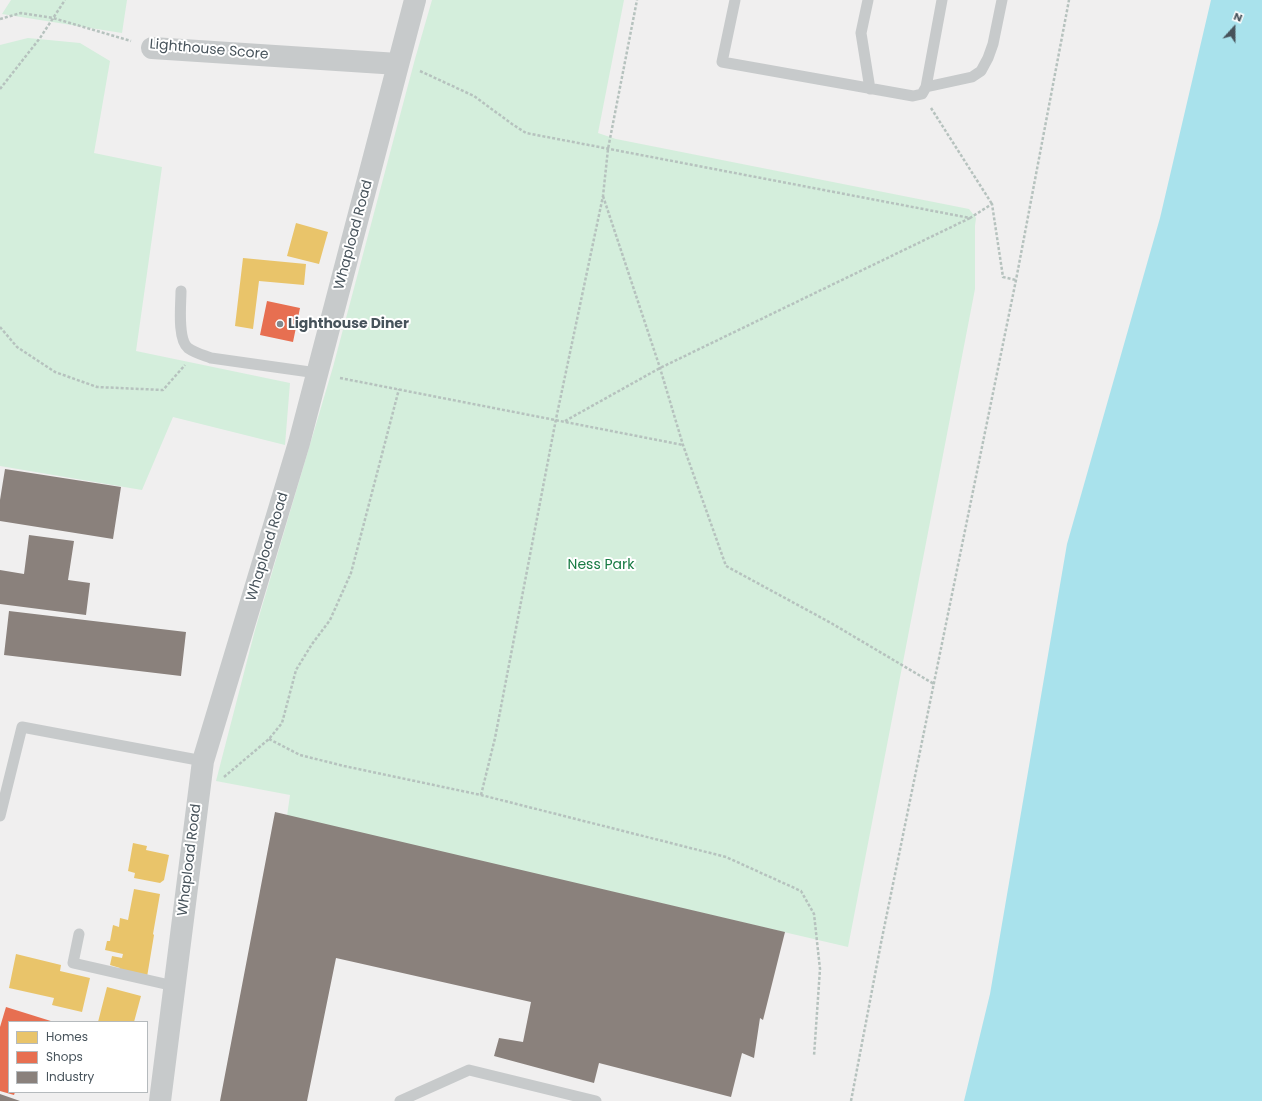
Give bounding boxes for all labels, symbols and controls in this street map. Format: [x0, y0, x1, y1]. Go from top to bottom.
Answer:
north arrow [1214, 8, 1254, 48]
text: N [1232, 8, 1245, 26]
street label: Lighthouse Score [149, 36, 269, 64]
street label: Whapload Road [331, 178, 377, 292]
place label: Lighthouse Diner [288, 316, 409, 332]
marker: Lighthouse Diner [275, 319, 285, 329]
street label: Whapload Road [243, 491, 293, 603]
park label: Ness Park [568, 557, 634, 573]
street label: Whapload Road [175, 803, 205, 917]
legend [8, 1021, 148, 1093]
text: Homes [46, 1028, 88, 1045]
text: Shops [46, 1048, 83, 1065]
text: Industry [46, 1068, 94, 1085]

